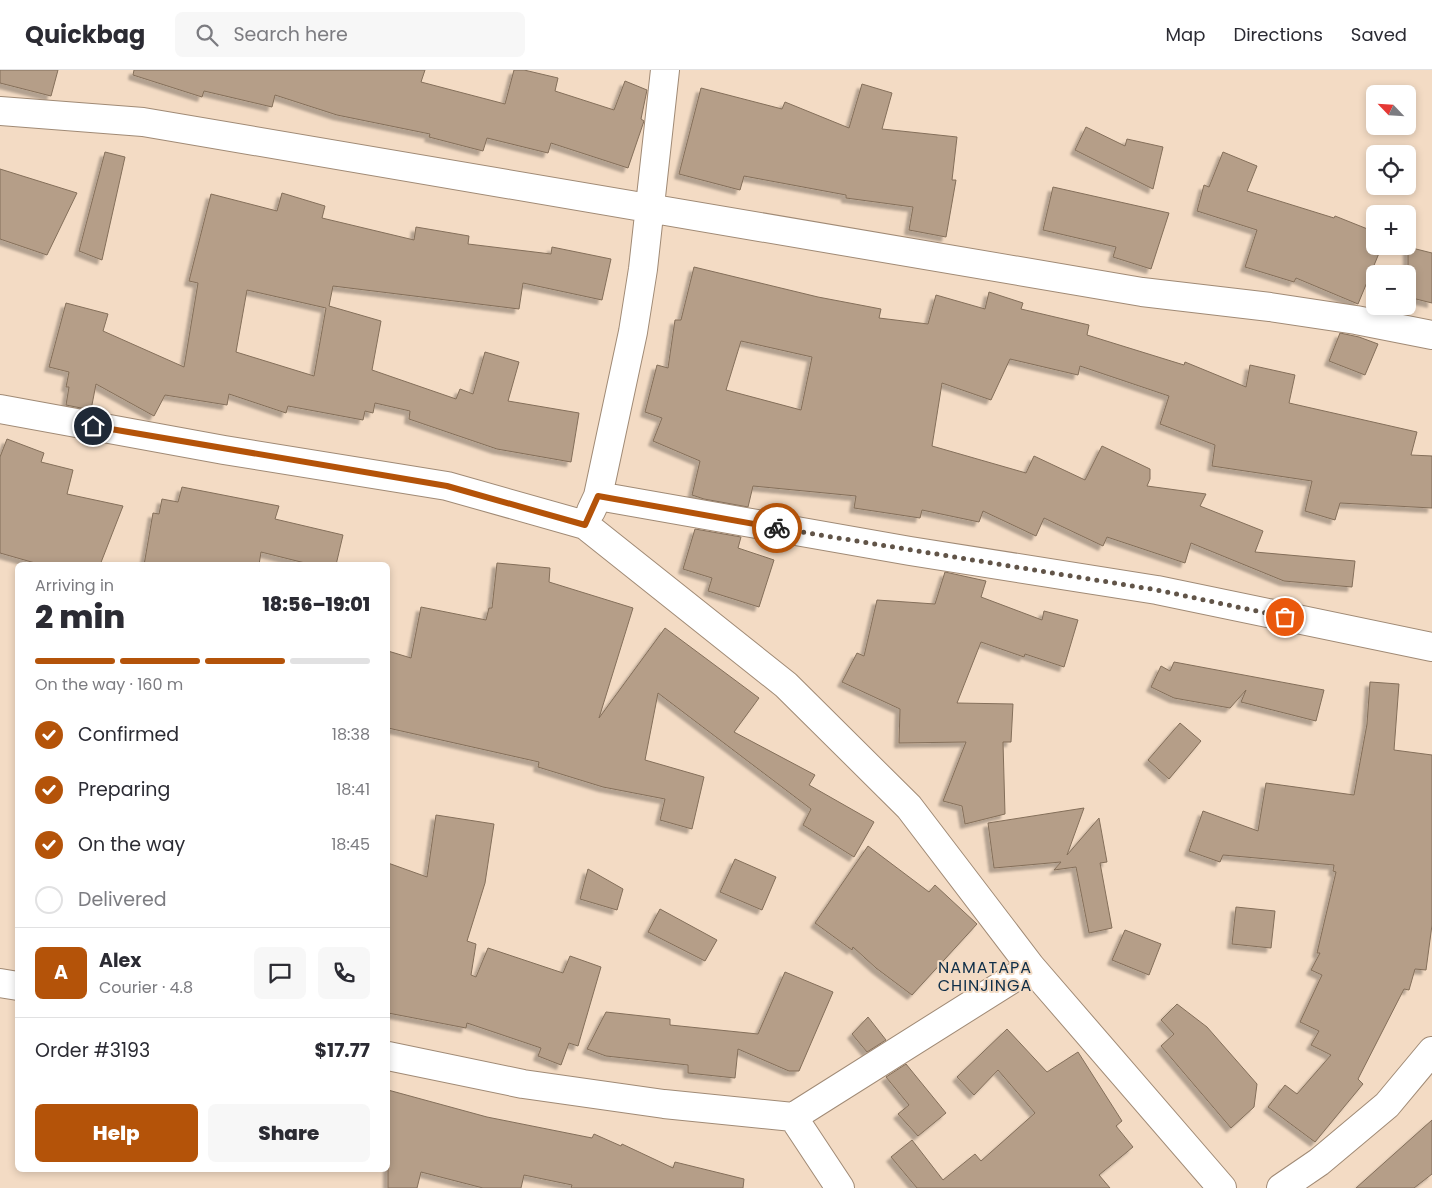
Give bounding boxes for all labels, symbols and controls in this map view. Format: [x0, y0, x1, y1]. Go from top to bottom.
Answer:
search box [175, 12, 525, 57]
text: Quickbag [25, 18, 145, 51]
icon: search [193, 21, 221, 49]
text: Search here [233, 21, 348, 48]
text: Map [1166, 22, 1205, 47]
text: Directions [1233, 22, 1323, 47]
text: Saved [1351, 22, 1407, 47]
north arrow [1366, 85, 1416, 135]
map controls [1366, 85, 1416, 315]
button: locate [1366, 145, 1416, 195]
button: + [1366, 205, 1416, 255]
button: − [1366, 265, 1416, 315]
pin [72, 405, 114, 447]
icon: home [79, 412, 107, 440]
courier [752, 503, 802, 553]
icon: bike [763, 514, 791, 542]
text: Arriving in [35, 574, 114, 597]
text: 18:56–19:01 [262, 591, 370, 618]
text: 2 min [35, 594, 125, 639]
pin [1264, 596, 1306, 638]
icon: bag [1271, 603, 1299, 631]
text: On the way · 160 m [35, 673, 183, 696]
icon: check [35, 721, 63, 749]
text: Confirmed [78, 721, 179, 748]
text: 18:38 [332, 723, 370, 746]
icon: check [35, 776, 63, 804]
text: Preparing [78, 776, 170, 803]
text: 18:41 [336, 778, 370, 801]
icon: check [35, 831, 63, 859]
text: On the way [78, 831, 185, 858]
text: 18:45 [331, 833, 370, 856]
text: Delivered [78, 886, 167, 913]
text: Alex [99, 947, 141, 974]
button: chat [254, 947, 306, 999]
button: phone [318, 947, 370, 999]
district label: NAMATAPA CHINJINGA [938, 956, 1032, 997]
text: A [54, 959, 68, 986]
text: Courier · 4.8 [99, 976, 193, 999]
text: Order #3193 [35, 1037, 150, 1064]
text: $17.77 [315, 1037, 370, 1064]
button: Help [35, 1104, 198, 1162]
button: Share [208, 1104, 370, 1162]

